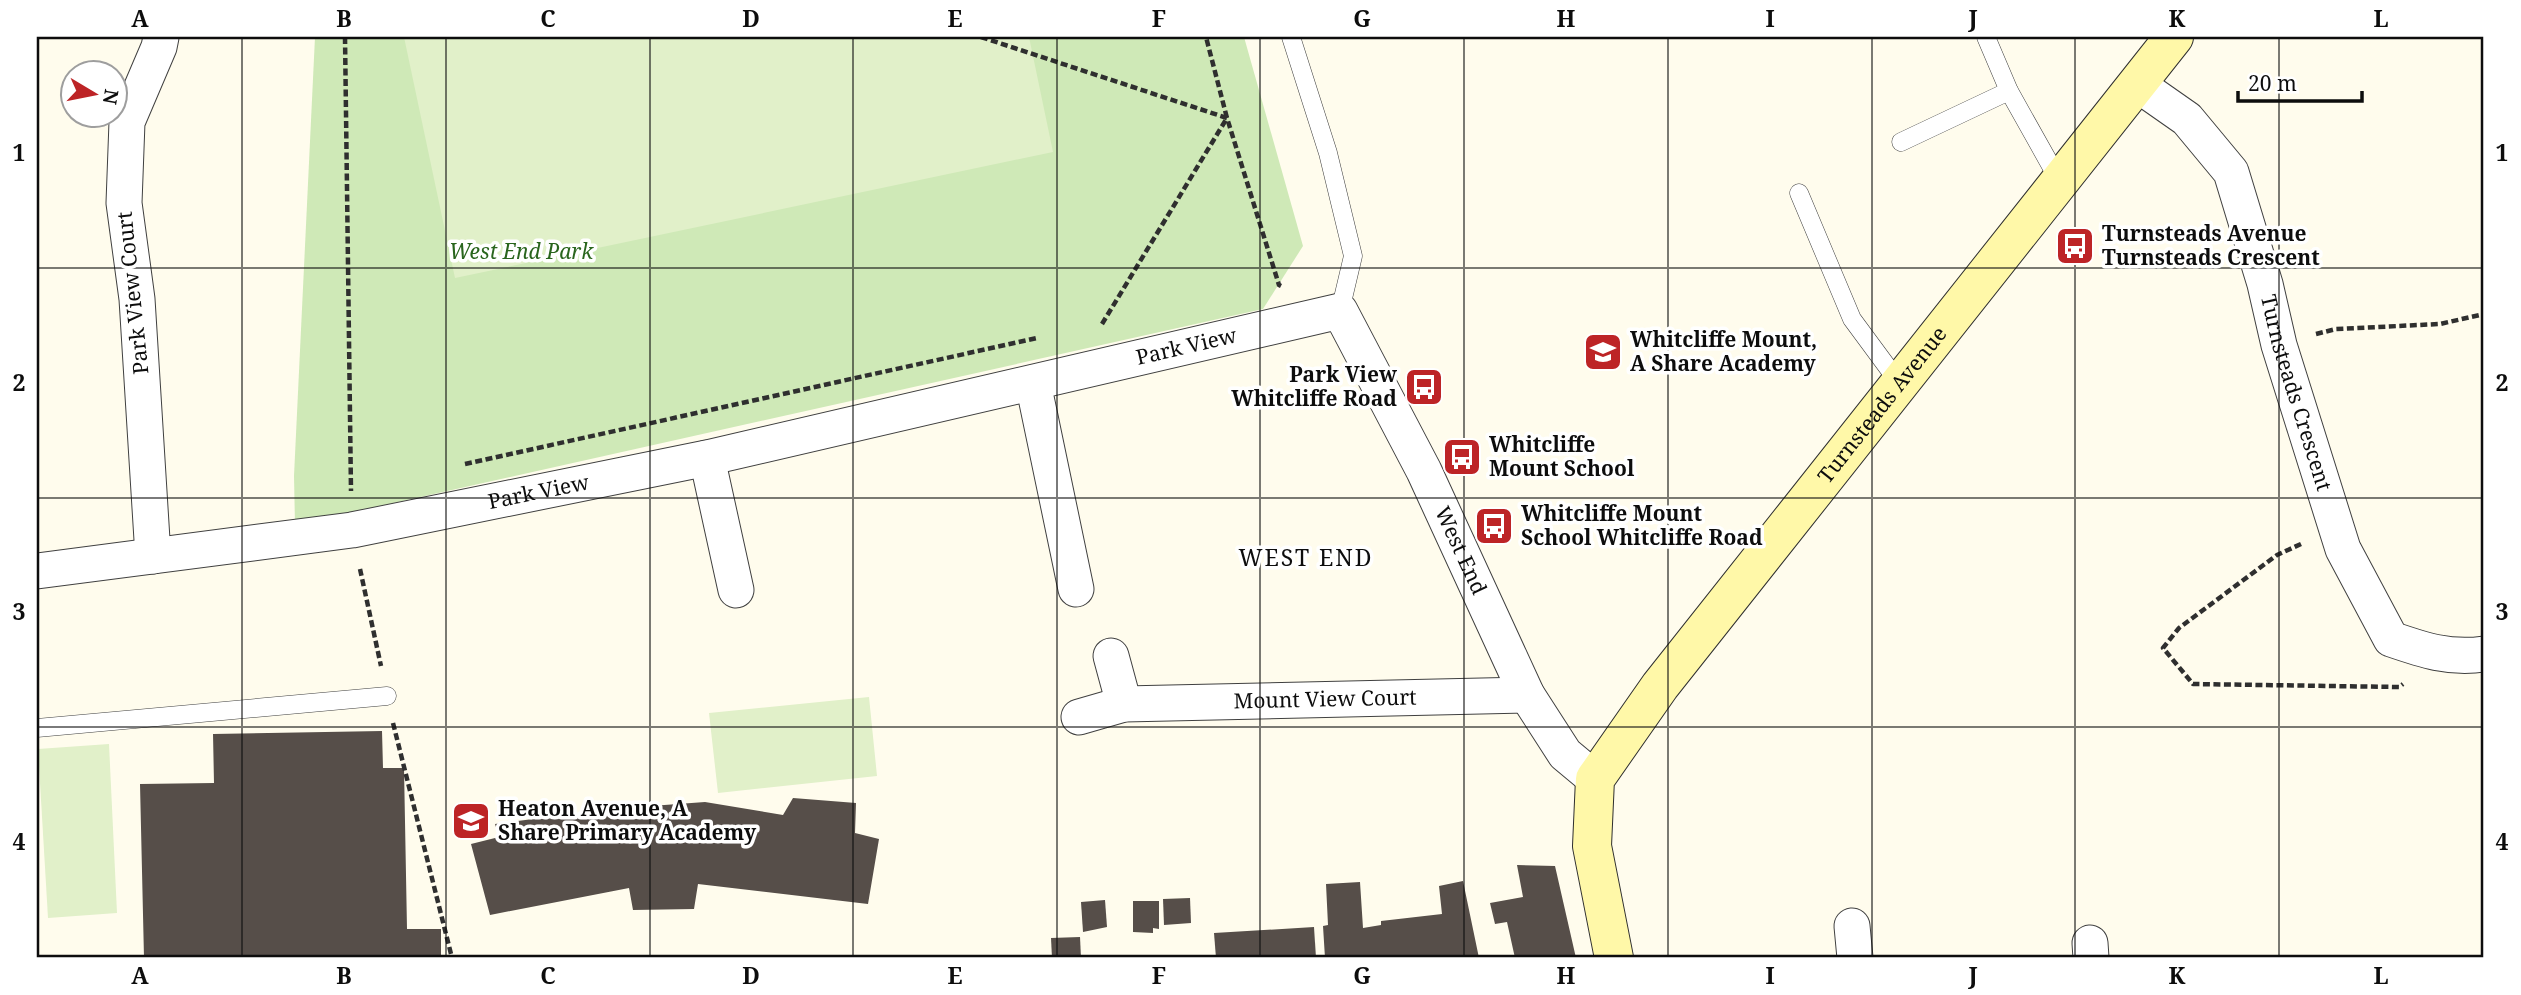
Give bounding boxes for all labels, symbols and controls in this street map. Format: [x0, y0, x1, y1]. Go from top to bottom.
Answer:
text: A [131, 2, 149, 34]
text: B [336, 2, 352, 34]
text: C [540, 2, 556, 34]
text: D [742, 2, 760, 34]
text: E [947, 2, 963, 34]
text: F [1152, 2, 1166, 34]
text: G [1353, 2, 1371, 34]
text: H [1557, 2, 1576, 34]
text: I [1765, 2, 1775, 34]
text: J [1967, 2, 1978, 34]
text: K [2169, 2, 2186, 34]
text: L [2373, 2, 2389, 34]
north arrow [60, 60, 130, 130]
scale bar [2238, 60, 2362, 104]
text: 20 m [2248, 69, 2297, 97]
text: N [97, 87, 125, 107]
text: 1 [13, 136, 26, 168]
text: 1 [2496, 136, 2509, 168]
street label: Park View Court [110, 210, 154, 376]
place label: Turnsteads Avenue Turnsteads Crescent [2102, 219, 2320, 271]
bus stop icon: Turnsteads Avenue Turnsteads Crescent [2054, 225, 2096, 267]
park label: West End Park [449, 237, 594, 265]
street label: Turnsteads Crescent [2255, 292, 2339, 494]
street label: Park View [1133, 320, 1240, 371]
street label: Turnsteads Avenue [1811, 320, 1952, 489]
place label: Whitcliffe Mount, A Share Academy [1630, 325, 1817, 377]
school or university icon: Whitcliffe Mount, A Share Academy [1582, 331, 1624, 373]
place label: Park View Whitcliffe Road [1231, 360, 1397, 412]
text: 2 [13, 366, 26, 398]
bus stop icon: Park View Whitcliffe Road [1403, 366, 1445, 408]
text: 2 [2496, 366, 2509, 398]
place label: Whitcliffe Mount School [1489, 430, 1635, 482]
bus stop icon: Whitcliffe Mount School [1441, 436, 1483, 478]
street label: Park View [485, 467, 592, 515]
place label: Whitcliffe Mount School Whitcliffe Road [1521, 499, 1763, 551]
street label: West End [1429, 502, 1494, 599]
bus stop icon: Whitcliffe Mount School Whitcliffe Road [1473, 505, 1515, 547]
district label: WEST END [1238, 541, 1374, 573]
text: 3 [13, 595, 26, 627]
text: 3 [2496, 595, 2509, 627]
street label: Mount View Court [1233, 682, 1417, 715]
place label: Heaton Avenue, A Share Primary Academy [498, 794, 757, 846]
school or university icon: Heaton Avenue, A Share Primary Academy [450, 800, 492, 842]
text: 4 [13, 825, 26, 857]
text: 4 [2496, 825, 2509, 857]
text: A [131, 959, 149, 991]
text: B [336, 959, 352, 991]
text: C [540, 959, 556, 991]
text: D [742, 959, 760, 991]
text: E [947, 959, 963, 991]
text: F [1152, 959, 1166, 991]
text: G [1353, 959, 1371, 991]
text: H [1557, 959, 1576, 991]
text: I [1765, 959, 1775, 991]
text: J [1967, 959, 1978, 991]
text: K [2169, 959, 2186, 991]
text: L [2373, 959, 2389, 991]

